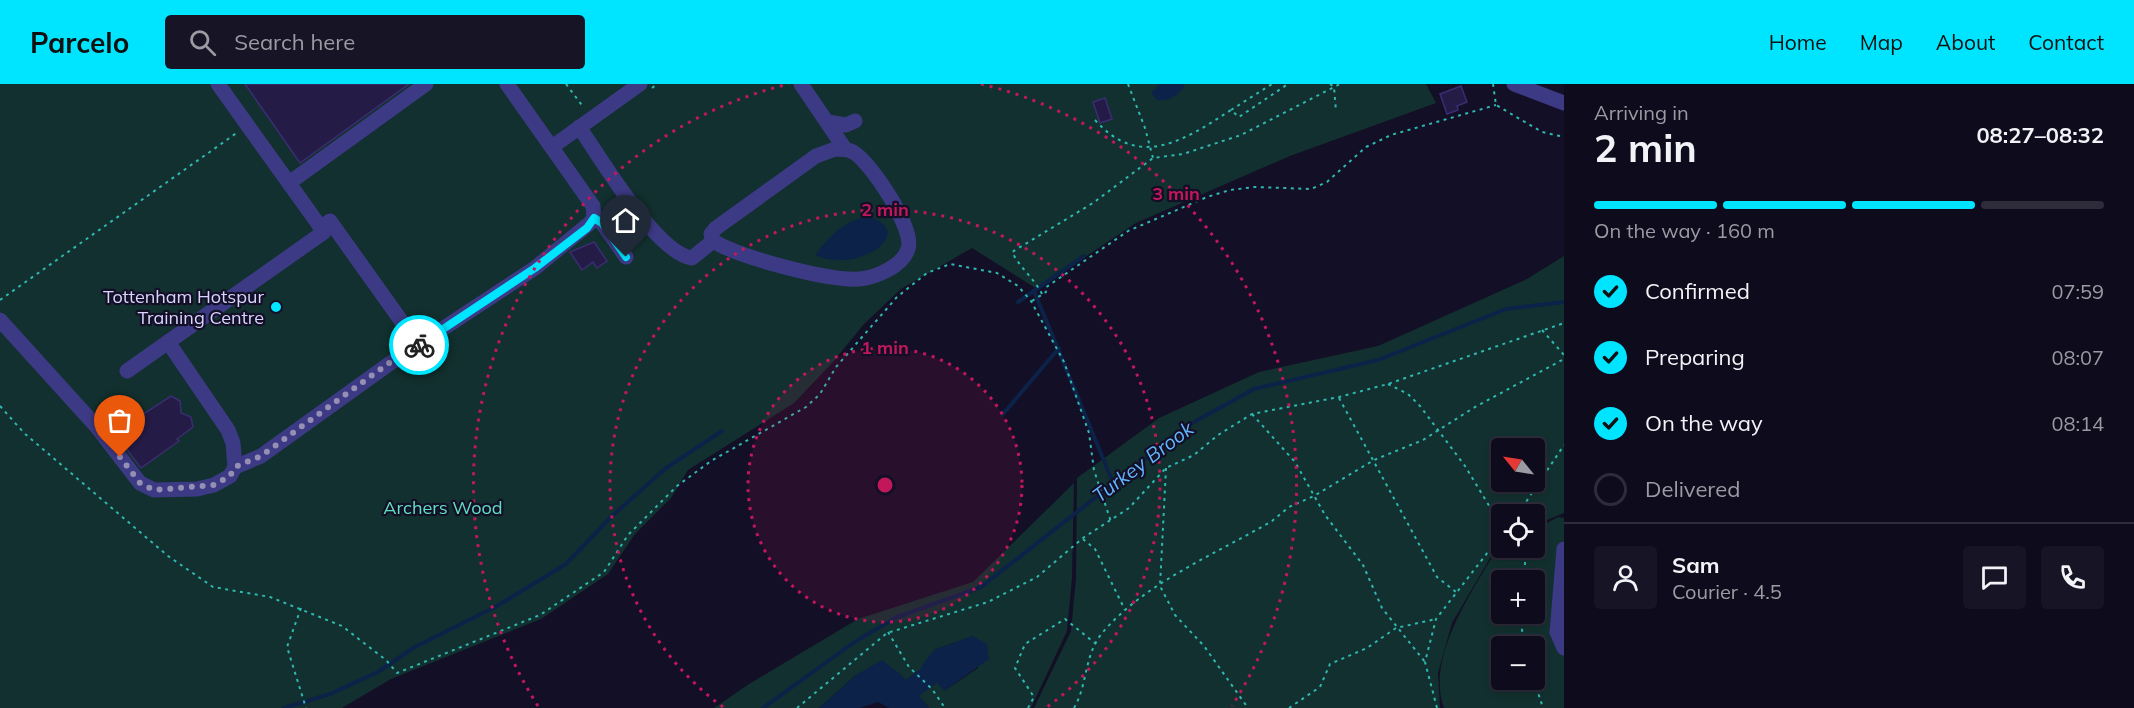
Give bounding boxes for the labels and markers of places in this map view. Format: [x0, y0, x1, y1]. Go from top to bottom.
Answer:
pin [600, 195, 651, 257]
place label: Tottenham Hotspur Training Centre [103, 285, 264, 329]
marker: Tottenham Hotspur Training Centre [269, 300, 283, 314]
pin [94, 395, 145, 457]
centre of rings [875, 475, 895, 495]

